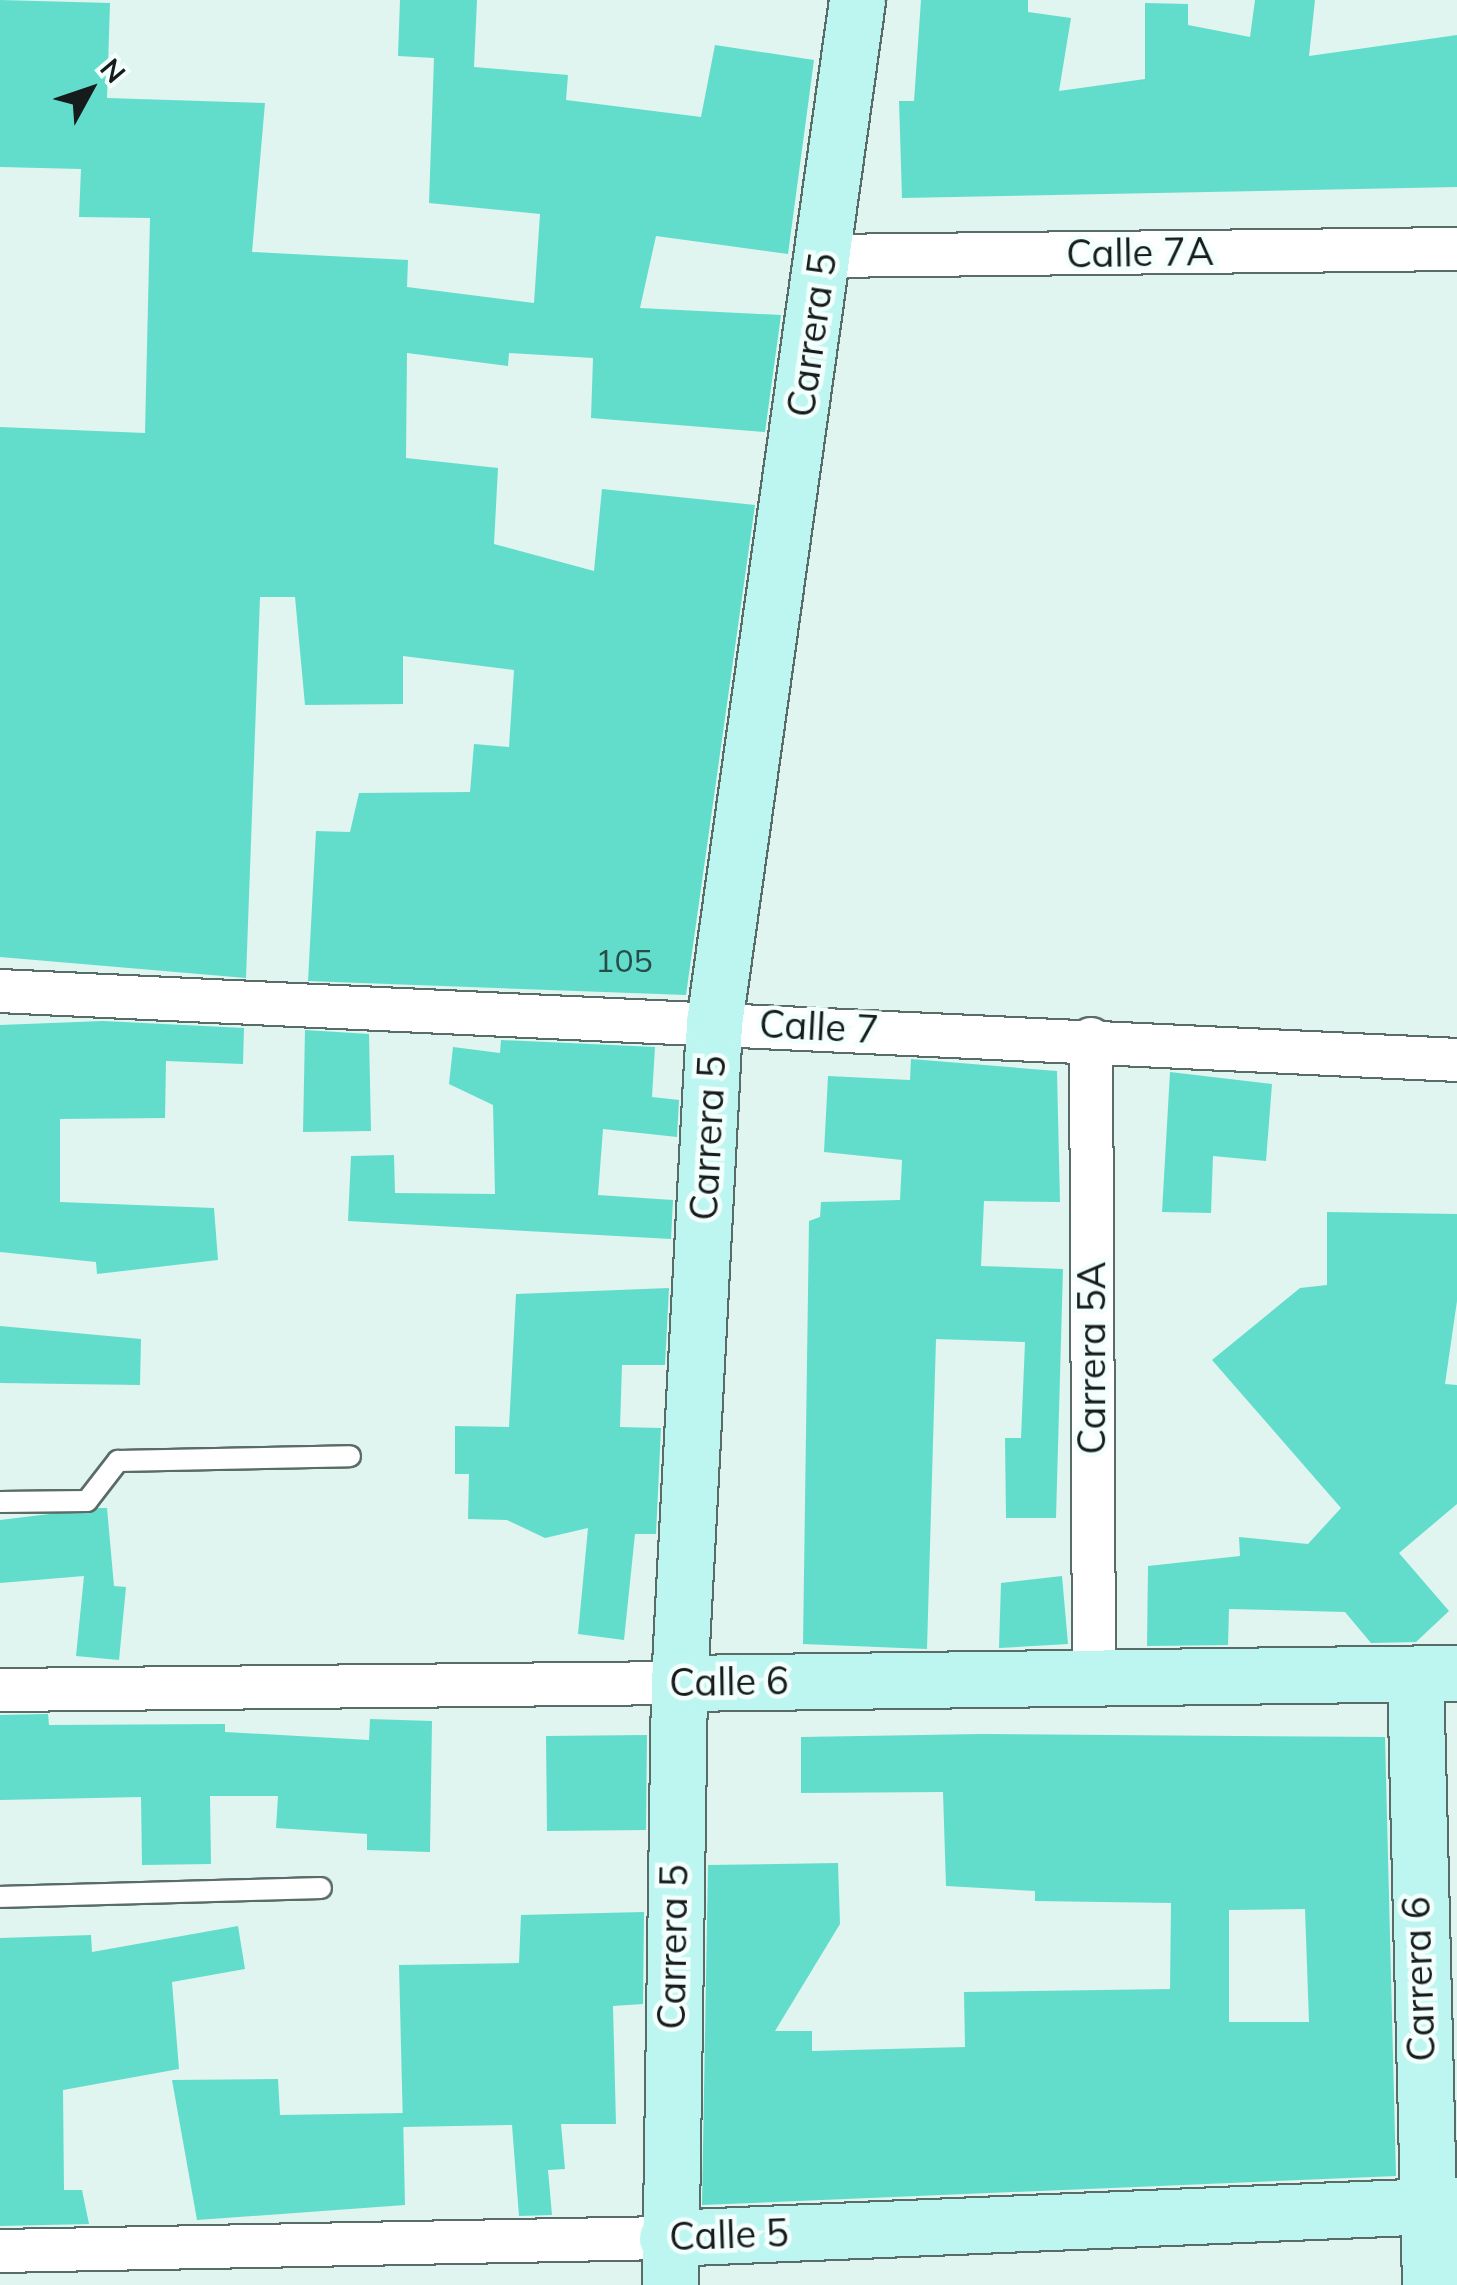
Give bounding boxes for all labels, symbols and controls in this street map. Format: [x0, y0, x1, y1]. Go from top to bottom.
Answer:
north arrow [40, 40, 140, 140]
text: N [93, 51, 134, 90]
street label: Calle 7A [1066, 229, 1214, 277]
street label: Carrera 5 [778, 250, 846, 420]
house number: 105 [595, 941, 653, 979]
street label: Calle 7 [758, 1001, 880, 1053]
street label: Carrera 5 [681, 1054, 735, 1222]
street label: Carrera 5A [1069, 1261, 1115, 1455]
street label: Calle 6 [669, 1658, 789, 1706]
street label: Carrera 5 [649, 1864, 697, 2030]
street label: Carrera 6 [1393, 1896, 1445, 2062]
street label: Calle 5 [668, 2210, 790, 2260]

